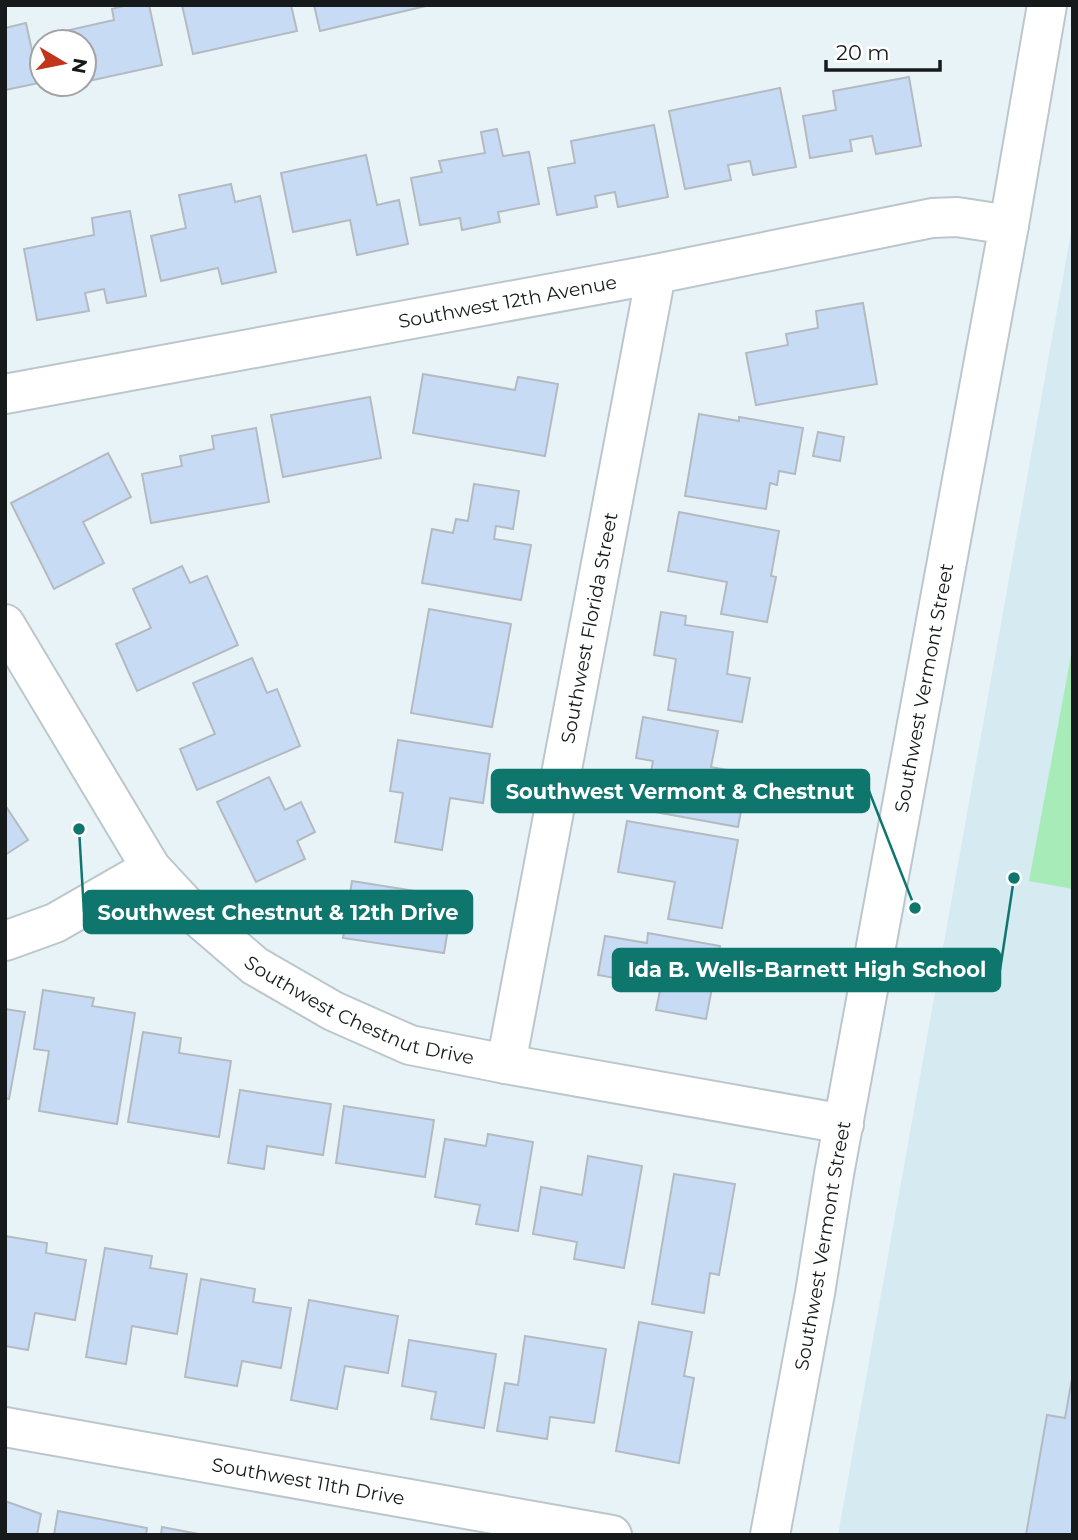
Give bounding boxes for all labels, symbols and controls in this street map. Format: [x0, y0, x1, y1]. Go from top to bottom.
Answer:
north arrow [28, 28, 98, 98]
scale bar [826, 28, 940, 72]
text: 20 m [836, 40, 890, 65]
text: N [67, 56, 92, 75]
street label: Southwest 12th Avenue [396, 270, 619, 333]
street label: Southwest Florida Street [556, 510, 622, 745]
street label: Southwest Vermont Street [889, 561, 958, 814]
callout: Southwest Vermont & Chestnut [492, 770, 869, 812]
text: Southwest Vermont & Chestnut [506, 779, 854, 804]
callout: Southwest Chestnut & 12th Drive [84, 891, 472, 933]
text: Southwest Chestnut & 12th Drive [98, 900, 458, 925]
callout: Ida B. Wells-Barnett High School [613, 949, 1000, 991]
street label: Southwest Chestnut Drive [240, 951, 476, 1069]
text: Ida B. Wells-Barnett High School [628, 957, 986, 982]
street label: Southwest Vermont Street [789, 1119, 855, 1372]
street label: Southwest 11th Drive [210, 1452, 407, 1509]

